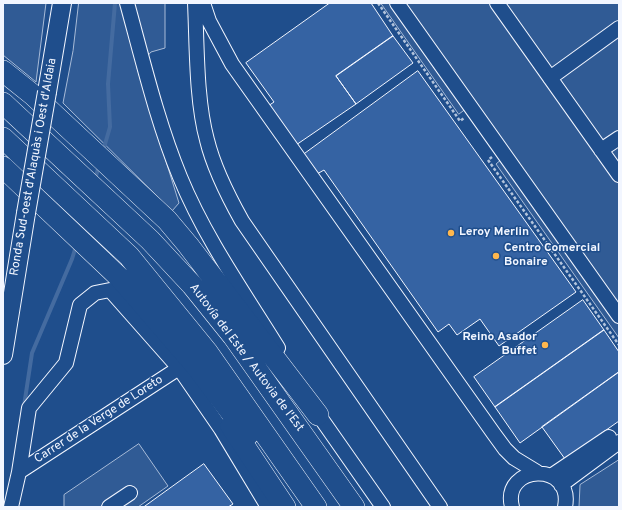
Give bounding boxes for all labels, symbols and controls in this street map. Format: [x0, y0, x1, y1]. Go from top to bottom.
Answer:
street label: Ronda Sud-oest d'Alaquàs i Oest d'Aldaia [8, 57, 60, 277]
place label: Leroy Merlin [459, 226, 529, 240]
marker: Leroy Merlin [446, 228, 456, 238]
place label: Centro Comercial Bonaire [504, 242, 600, 270]
marker: Centro Comercial Bonaire [491, 251, 501, 261]
street label: Autovía del Este / Autovia de l'Est [186, 281, 306, 435]
place label: Reino Asador Buffet [462, 331, 537, 359]
marker: Reino Asador Buffet [540, 340, 550, 350]
street label: Carrer de la Verge de Loreto [32, 373, 166, 467]

